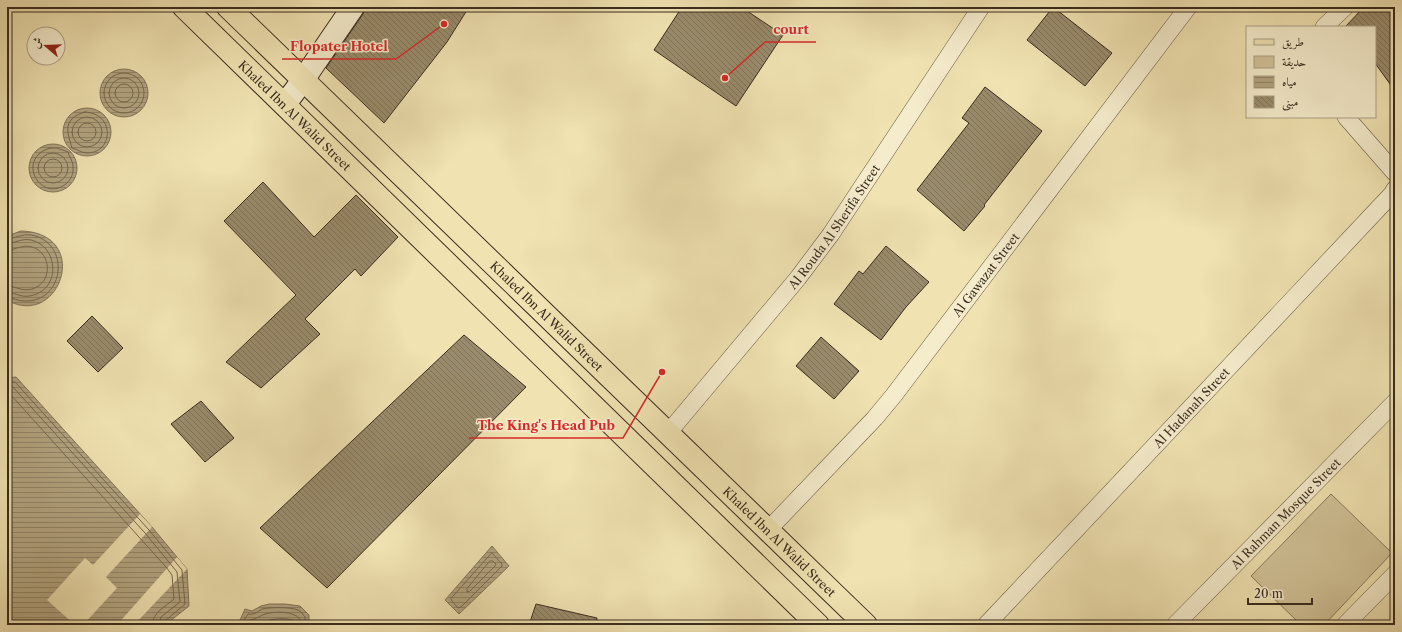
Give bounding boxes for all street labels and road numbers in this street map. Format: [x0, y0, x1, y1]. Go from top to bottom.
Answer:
street label: Khaled Ibn Al Walid Street [236, 57, 355, 174]
street label: Al Rouda Al Sherifa Street [784, 161, 883, 293]
street label: Al Gawazat Street [948, 229, 1022, 320]
street label: Khaled Ibn Al Walid Street [487, 258, 607, 375]
street label: Al Hadanah Street [1149, 364, 1233, 451]
street label: Al Rahman Mosque Street [1227, 454, 1344, 572]
street label: Khaled Ibn Al Walid Street [720, 483, 840, 600]

